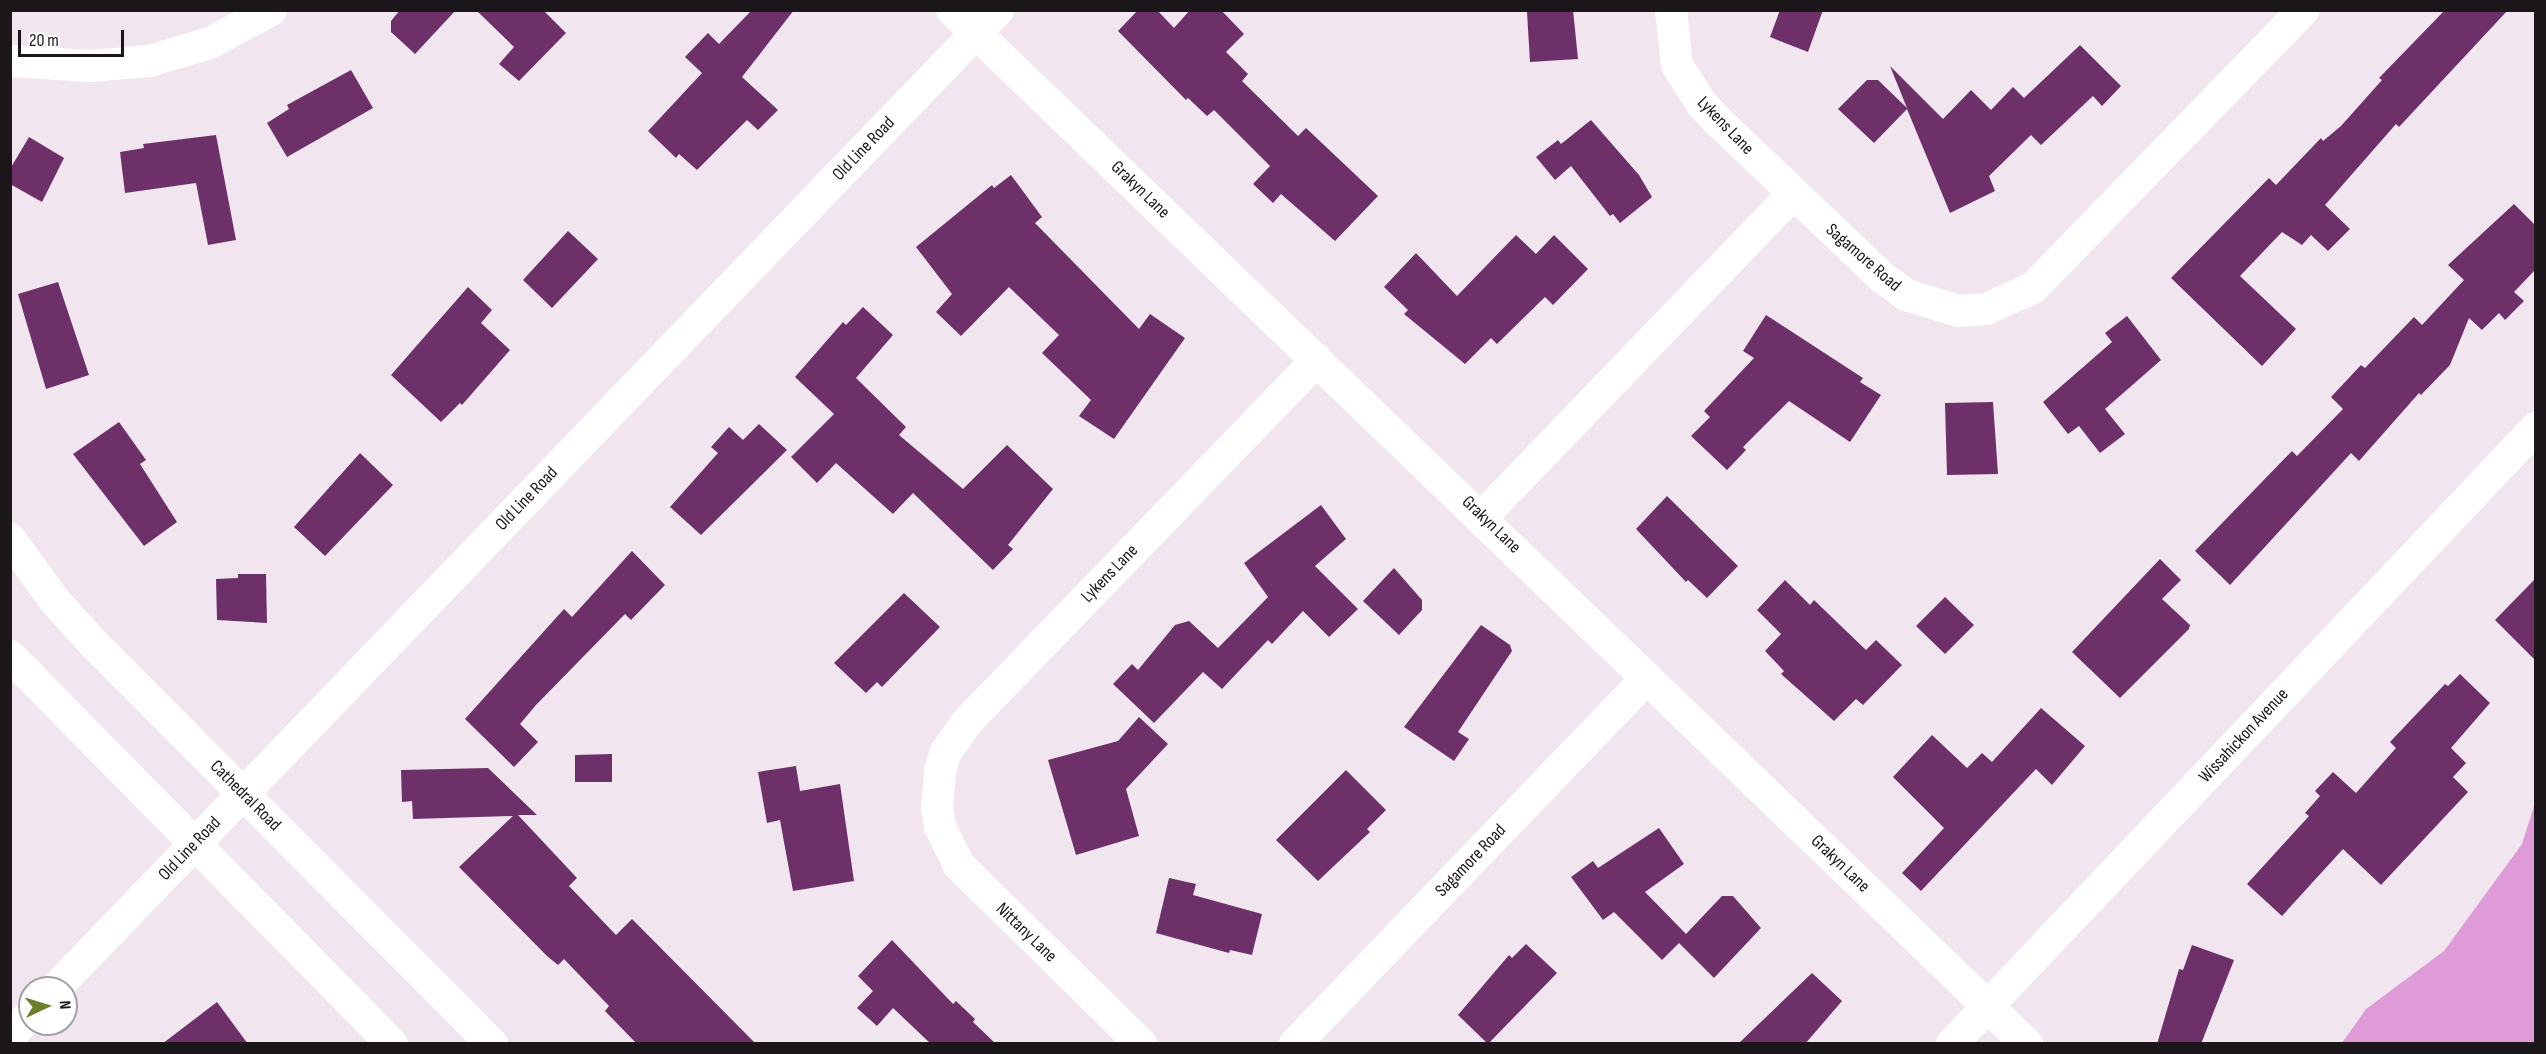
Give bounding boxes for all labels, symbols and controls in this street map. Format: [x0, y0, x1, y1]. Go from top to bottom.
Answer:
scale bar [21, 18, 128, 56]
text: 20 m [29, 30, 59, 51]
street label: Lykens Lane [1692, 92, 1758, 160]
street label: Old Line Road [828, 113, 900, 185]
street label: Grakyn Lane [1106, 157, 1174, 223]
street label: Sagamore Road [1821, 220, 1905, 296]
street label: Old Line Road [491, 463, 563, 535]
street label: Grakyn Lane [1457, 492, 1525, 558]
street label: Lykens Lane [1077, 540, 1143, 608]
street label: Wissahickon Avenue [2195, 684, 2293, 788]
street label: Cathedral Road [205, 756, 285, 836]
street label: Old Line Road [154, 813, 226, 885]
street label: Sagamore Road [1431, 820, 1511, 902]
street label: Grakyn Lane [1806, 831, 1874, 897]
street label: Nittany Lane [991, 899, 1061, 967]
north arrow [18, 976, 78, 1036]
text: N [55, 1000, 74, 1010]

